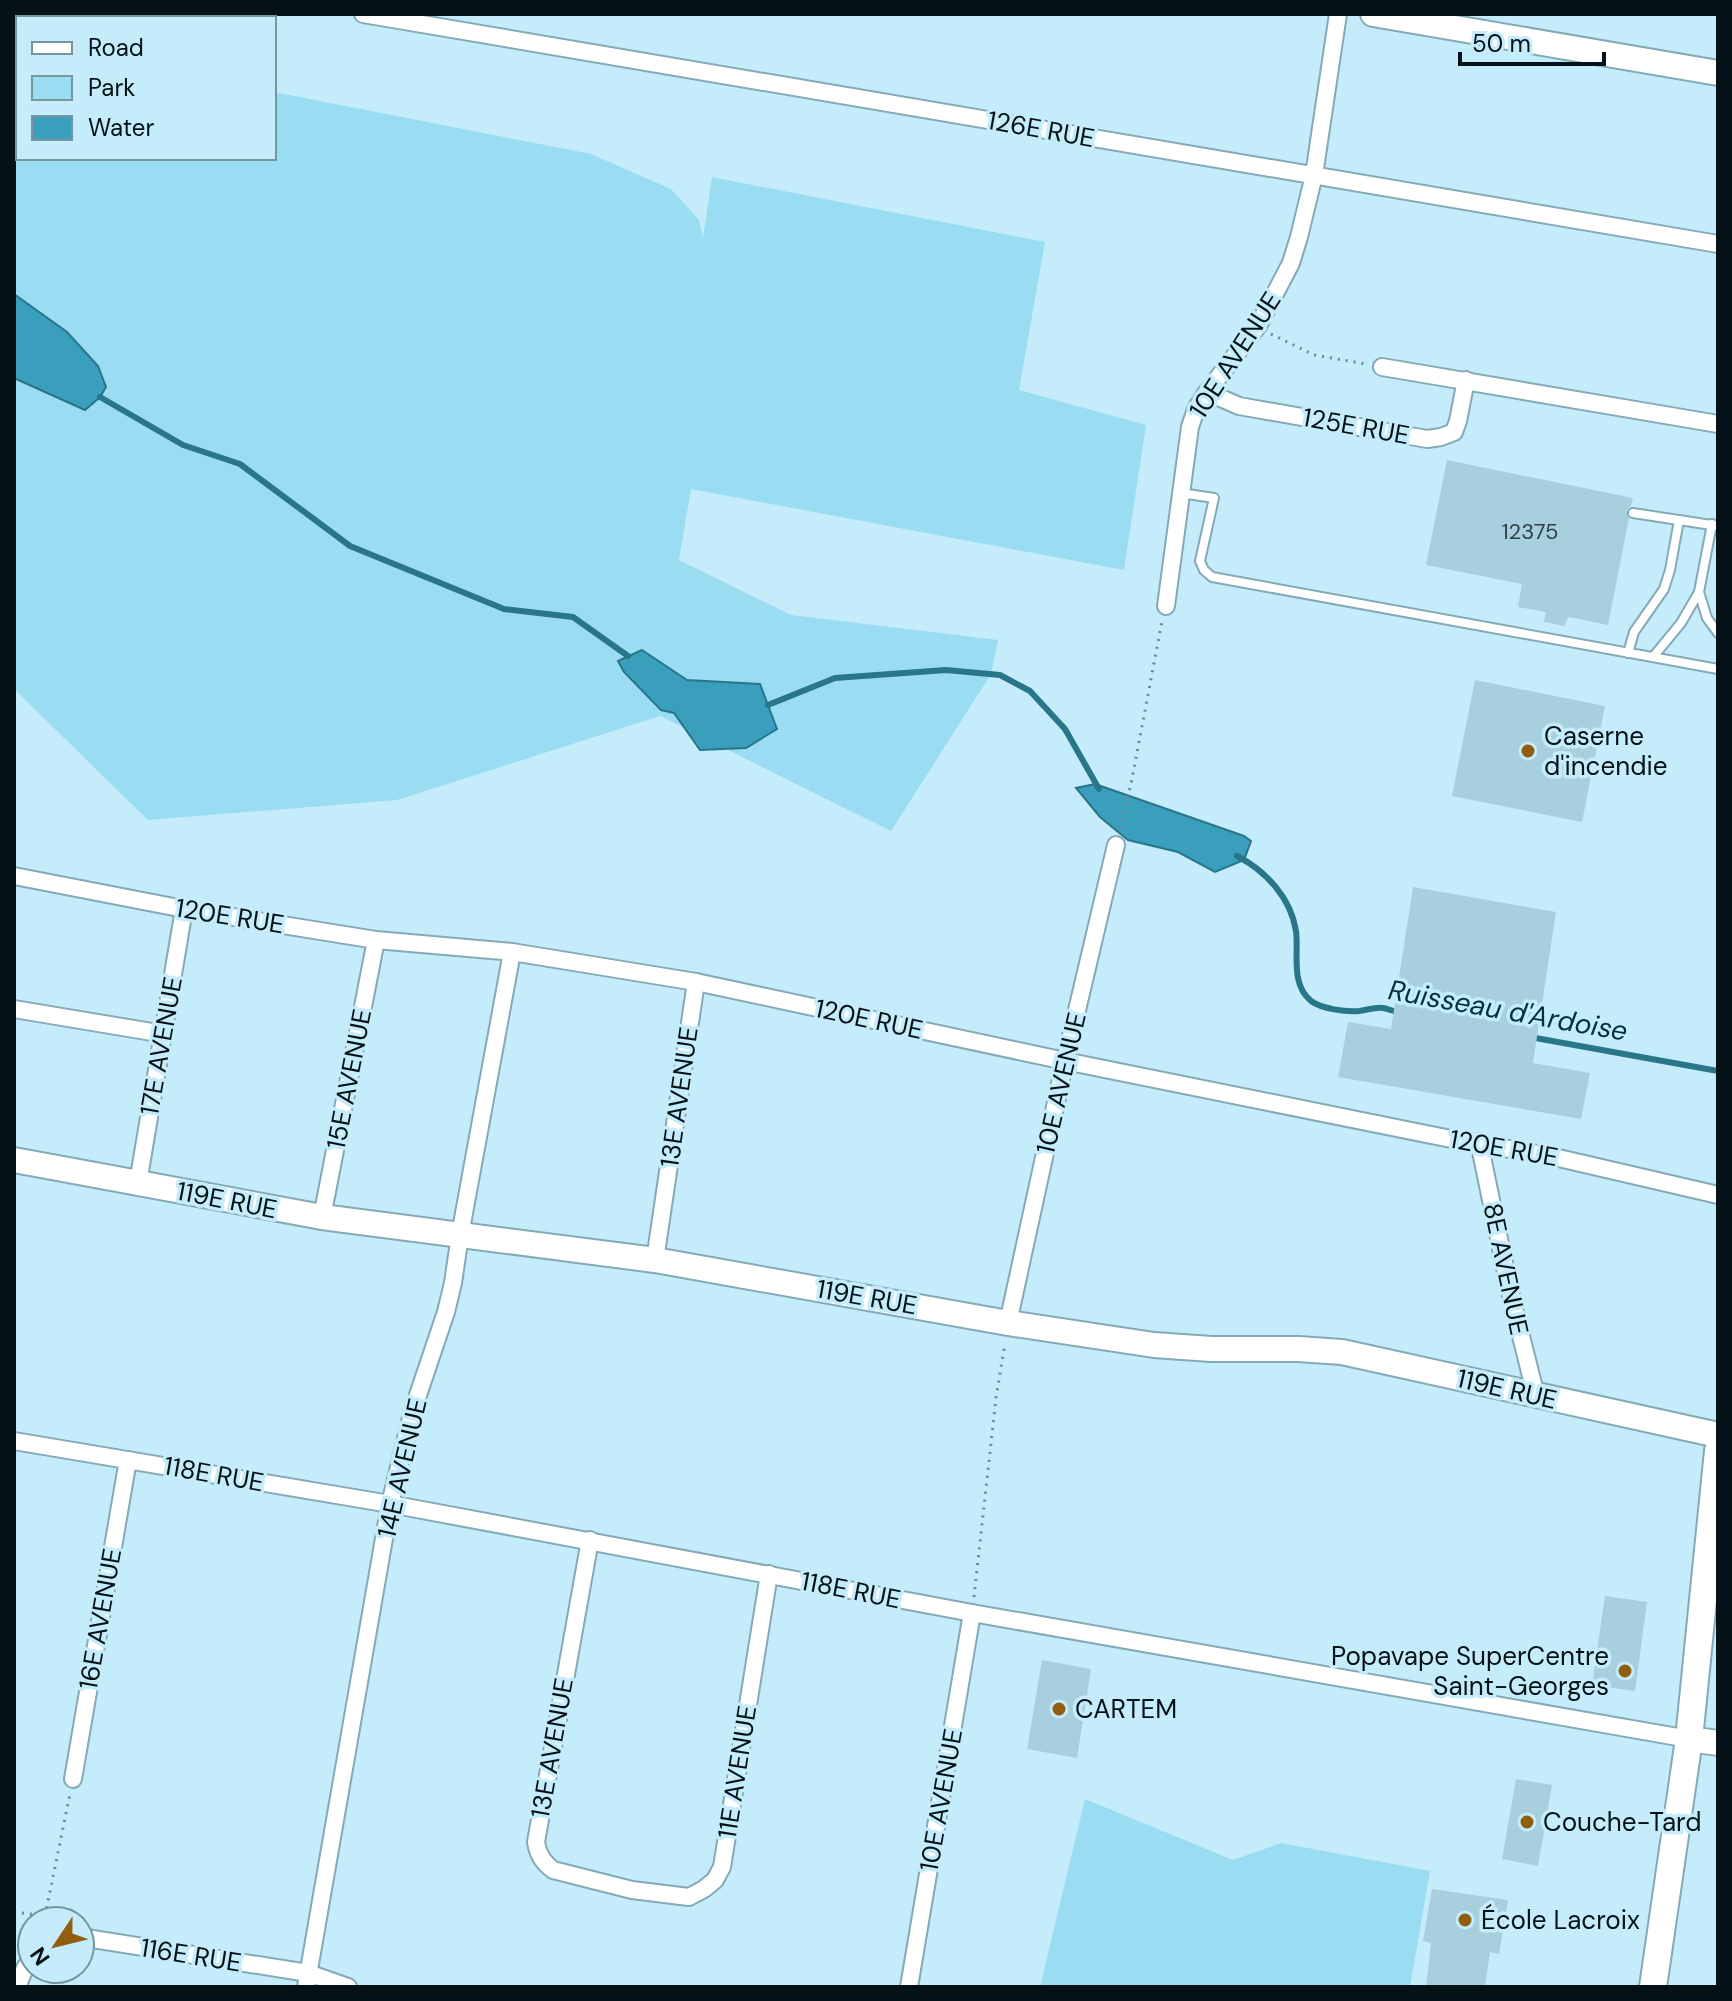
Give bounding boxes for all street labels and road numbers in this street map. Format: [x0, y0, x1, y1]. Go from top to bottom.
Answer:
street label: 126E RUE [985, 103, 1097, 155]
street label: 10E AVENUE [1182, 285, 1288, 425]
street label: 125E RUE [1300, 400, 1412, 452]
street label: 120E RUE [173, 891, 287, 941]
street label: 17E AVENUE [132, 974, 190, 1118]
street label: 120E RUE [812, 991, 926, 1047]
street label: 15E AVENUE [319, 1006, 379, 1152]
street label: 10E AVENUE [1028, 1009, 1094, 1157]
street label: 13E AVENUE [652, 1025, 706, 1169]
street label: 120E RUE [1447, 1122, 1561, 1174]
street label: 119E RUE [174, 1174, 280, 1226]
street label: 8E AVENUE [1475, 1200, 1537, 1338]
street label: 119E RUE [814, 1271, 920, 1323]
street label: 119E RUE [1454, 1361, 1560, 1417]
street label: 14E AVENUE [369, 1395, 435, 1541]
street label: 118E RUE [161, 1449, 267, 1499]
street label: 16E AVENUE [71, 1546, 129, 1692]
street label: 118E RUE [798, 1564, 904, 1616]
street label: 13E AVENUE [523, 1675, 581, 1821]
street label: 11E AVENUE [710, 1703, 764, 1841]
street label: 10E AVENUE [912, 1726, 970, 1874]
street label: 116E RUE [138, 1930, 244, 1980]

